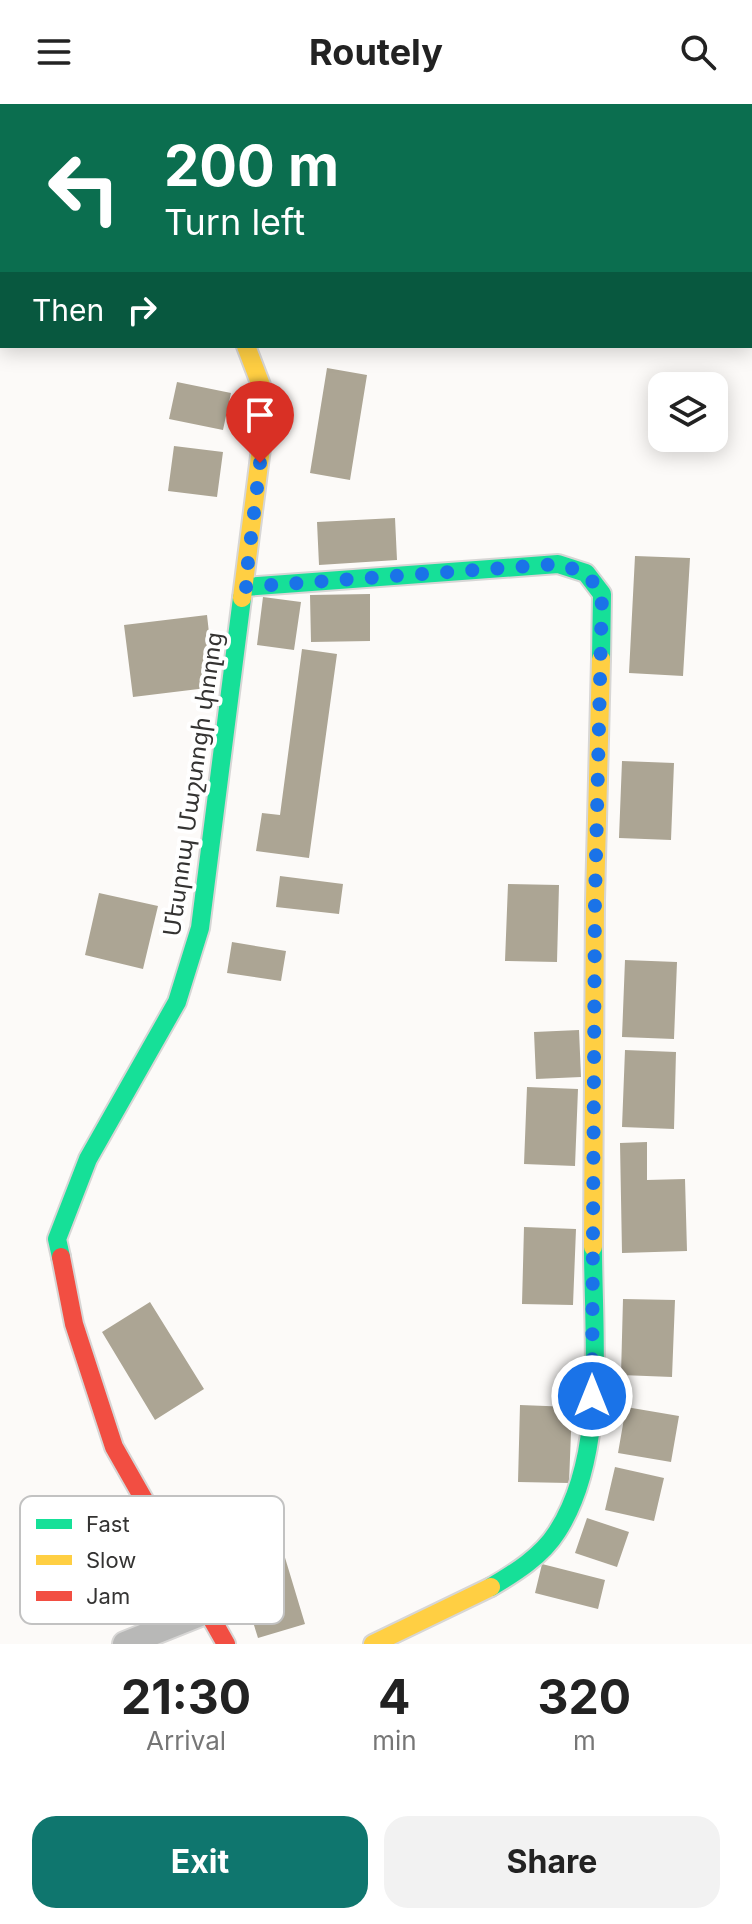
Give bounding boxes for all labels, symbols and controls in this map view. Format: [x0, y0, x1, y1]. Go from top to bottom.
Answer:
icon: menu [32, 30, 76, 74]
text: Routely [309, 30, 443, 74]
icon: search [676, 30, 720, 74]
text: 200 m [164, 132, 339, 200]
icon: left [32, 136, 136, 240]
text: Turn left [164, 200, 305, 244]
icon: right [120, 288, 164, 332]
text: Then [32, 292, 104, 328]
map controls [648, 372, 728, 452]
button: layers [648, 372, 728, 452]
pin [226, 381, 294, 463]
icon: arrive [238, 393, 282, 437]
street label: Մեսրոպ Մաշտոցի փողոց [157, 630, 228, 938]
position arrow [550, 1354, 634, 1438]
legend [20, 1496, 284, 1624]
text: Fast [86, 1511, 130, 1537]
text: Slow [86, 1547, 136, 1573]
text: Jam [86, 1583, 130, 1609]
text: 21:30 [121, 1667, 251, 1726]
text: 4 [378, 1667, 411, 1726]
text: 320 [537, 1667, 631, 1726]
text: Arrival [146, 1725, 226, 1756]
text: min [372, 1725, 417, 1756]
text: m [573, 1725, 596, 1756]
button: Exit [32, 1816, 368, 1908]
button: Share [384, 1816, 720, 1908]

